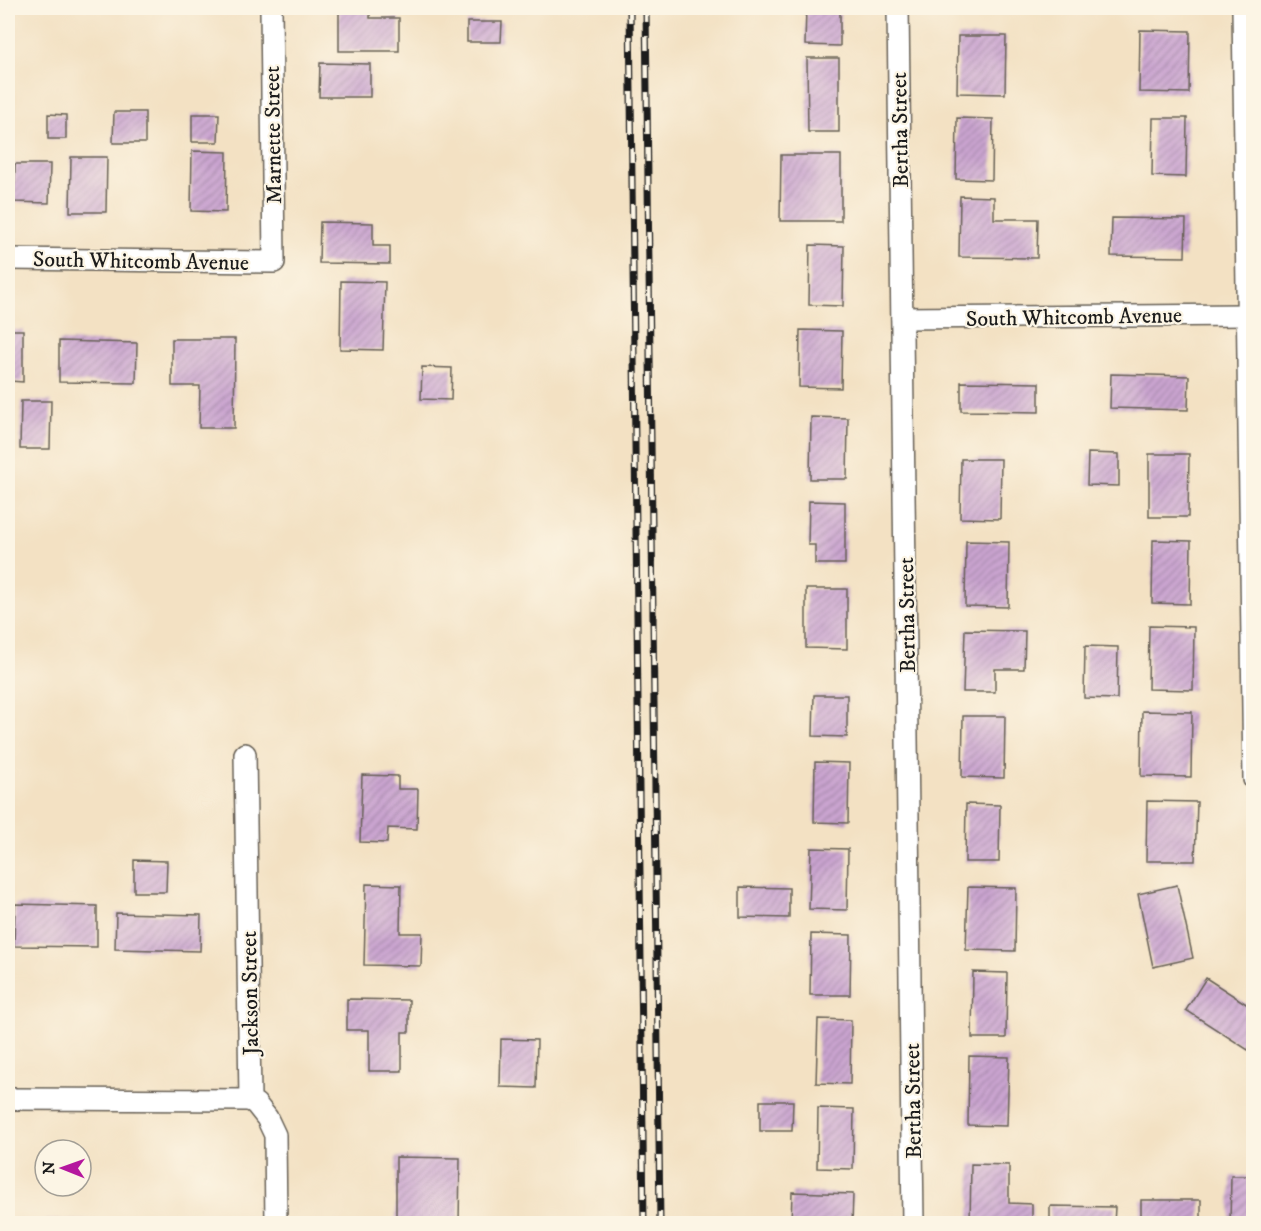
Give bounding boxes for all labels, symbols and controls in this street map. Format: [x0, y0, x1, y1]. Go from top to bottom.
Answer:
street label: Marnette Street [259, 66, 288, 204]
street label: Bertha Street [886, 72, 915, 188]
street label: South Whitcomb Avenue [33, 246, 249, 277]
street label: South Whitcomb Avenue [966, 302, 1182, 333]
street label: Bertha Street [893, 557, 922, 673]
street label: Jackson Street [236, 931, 265, 1057]
street label: Bertha Street [899, 1043, 928, 1159]
north arrow [33, 1138, 93, 1198]
text: N [39, 1161, 59, 1174]

